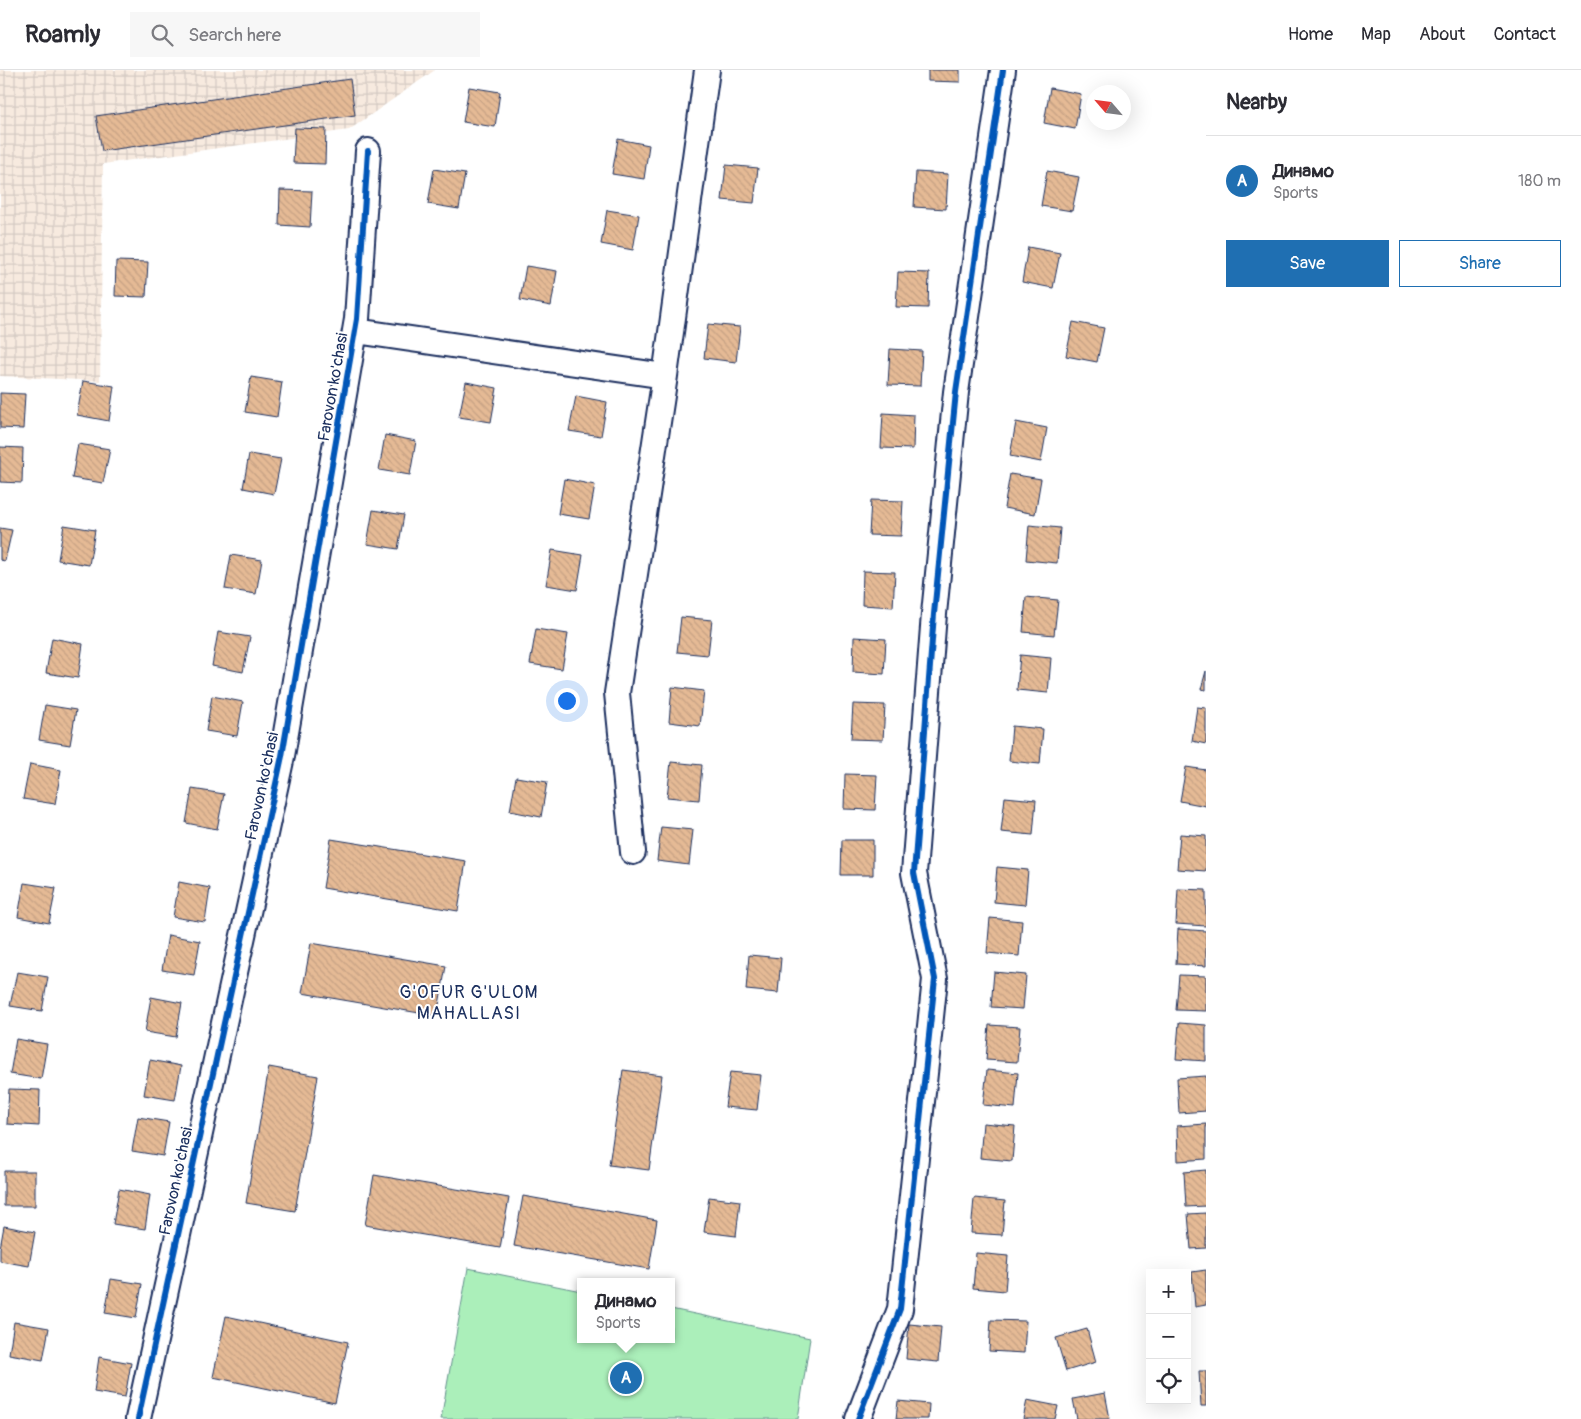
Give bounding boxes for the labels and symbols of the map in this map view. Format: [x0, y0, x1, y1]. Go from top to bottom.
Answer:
north arrow [1086, 85, 1131, 130]
street label: Farovon ko'chasi [314, 331, 352, 443]
your location [554, 688, 580, 714]
street label: Farovon ko'chasi [241, 730, 283, 842]
district label: G'OFUR G'ULOM MAHALLASI [400, 981, 538, 1025]
street label: Farovon ko'chasi [155, 1125, 197, 1237]
pin: A [610, 1359, 642, 1397]

